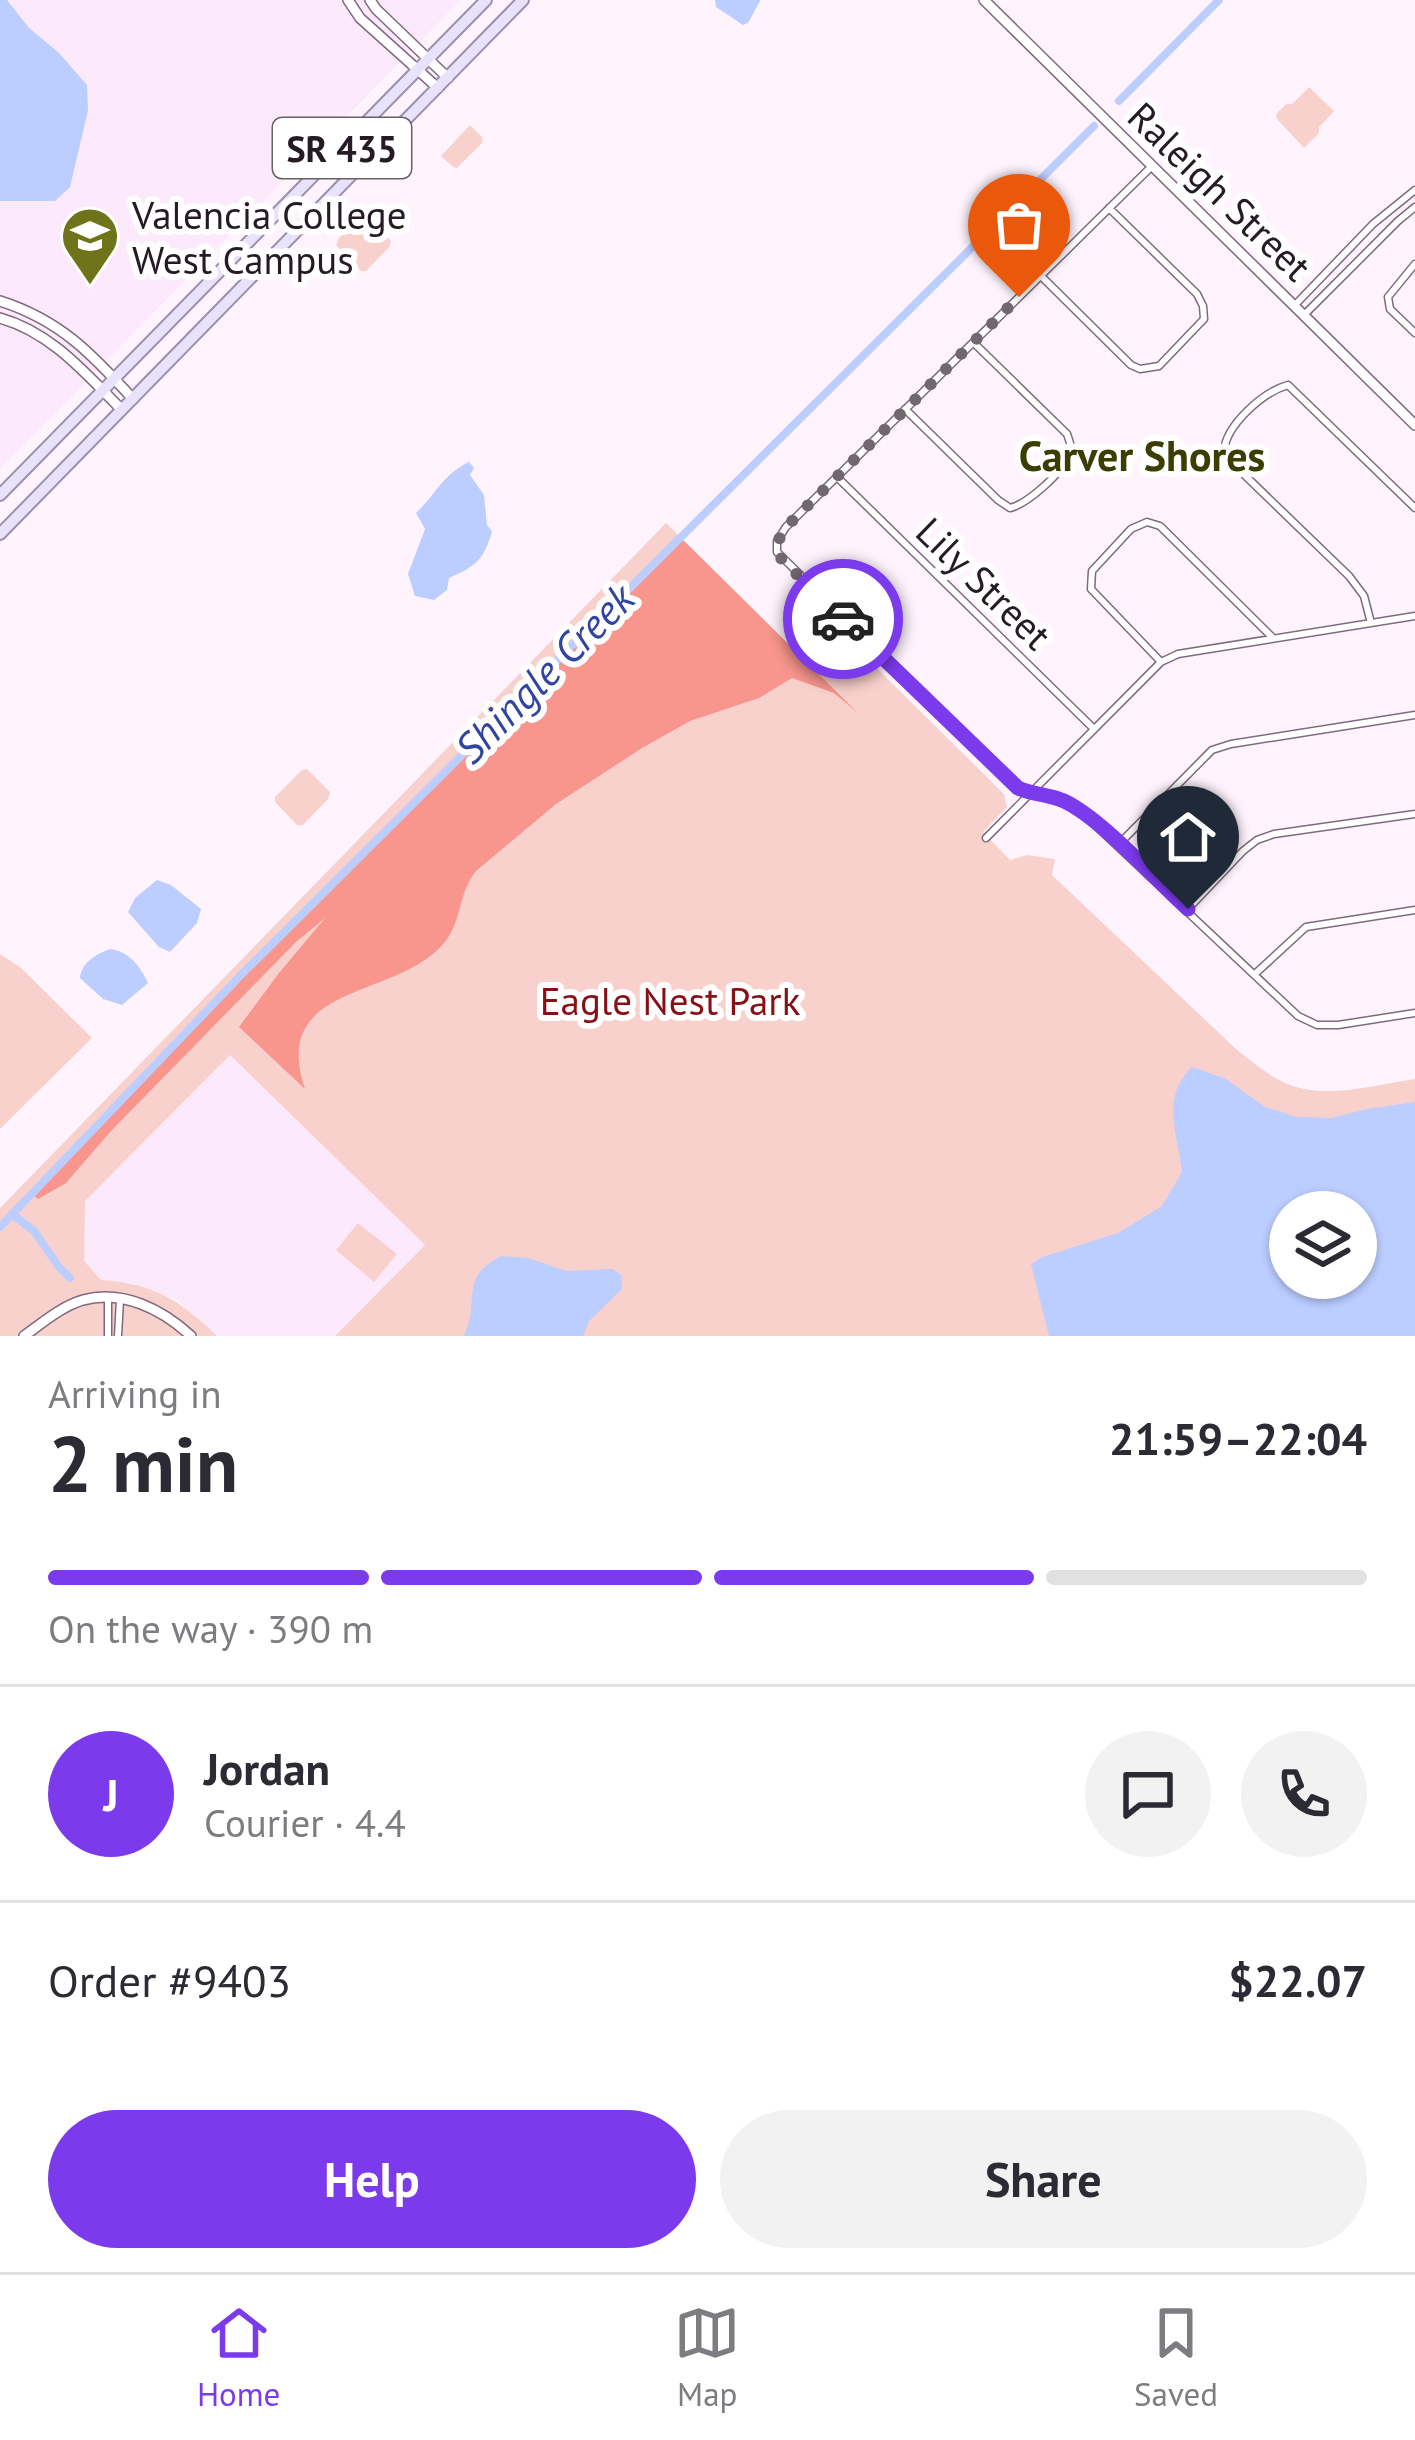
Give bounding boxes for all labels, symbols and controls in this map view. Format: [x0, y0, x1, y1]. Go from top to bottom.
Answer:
street label: Raleigh Street [1117, 91, 1323, 291]
road number: SR 435 [273, 118, 411, 178]
pin [968, 174, 1070, 297]
place label: Valencia College West Campus [131, 189, 407, 285]
icon: bag [986, 192, 1052, 258]
school or university icon: Valencia College West Campus [59, 205, 121, 287]
district label: Carver Shores [1019, 428, 1265, 483]
street label: Lily Street [906, 506, 1062, 660]
courier [783, 559, 903, 679]
water label: Shingle Creek [442, 570, 647, 775]
icon: car [810, 586, 876, 652]
pin [1137, 786, 1239, 909]
icon: home [1155, 804, 1221, 870]
park label: Eagle Nest Park [540, 975, 801, 1026]
map controls [1269, 1191, 1377, 1299]
button: layers [1269, 1191, 1377, 1299]
text: Arriving in [48, 1368, 222, 1419]
text: 21:59–22:04 [1109, 1409, 1367, 1467]
text: 2 min [48, 1413, 238, 1514]
text: On the way · 390 m [48, 1603, 373, 1654]
button: chat [1085, 1731, 1211, 1857]
button: phone [1241, 1731, 1367, 1857]
text: Jordan [204, 1739, 330, 1797]
text: J [103, 1765, 119, 1823]
text: Courier · 4.4 [204, 1797, 406, 1848]
text: Order #9403 [48, 1951, 291, 2009]
text: $22.07 [1228, 1951, 1367, 2009]
button: Help [48, 2110, 696, 2248]
button: Share [720, 2110, 1367, 2248]
tab: Home [197, 2300, 280, 2415]
tab: Map [674, 2300, 740, 2415]
tab: Saved [1134, 2300, 1218, 2415]

